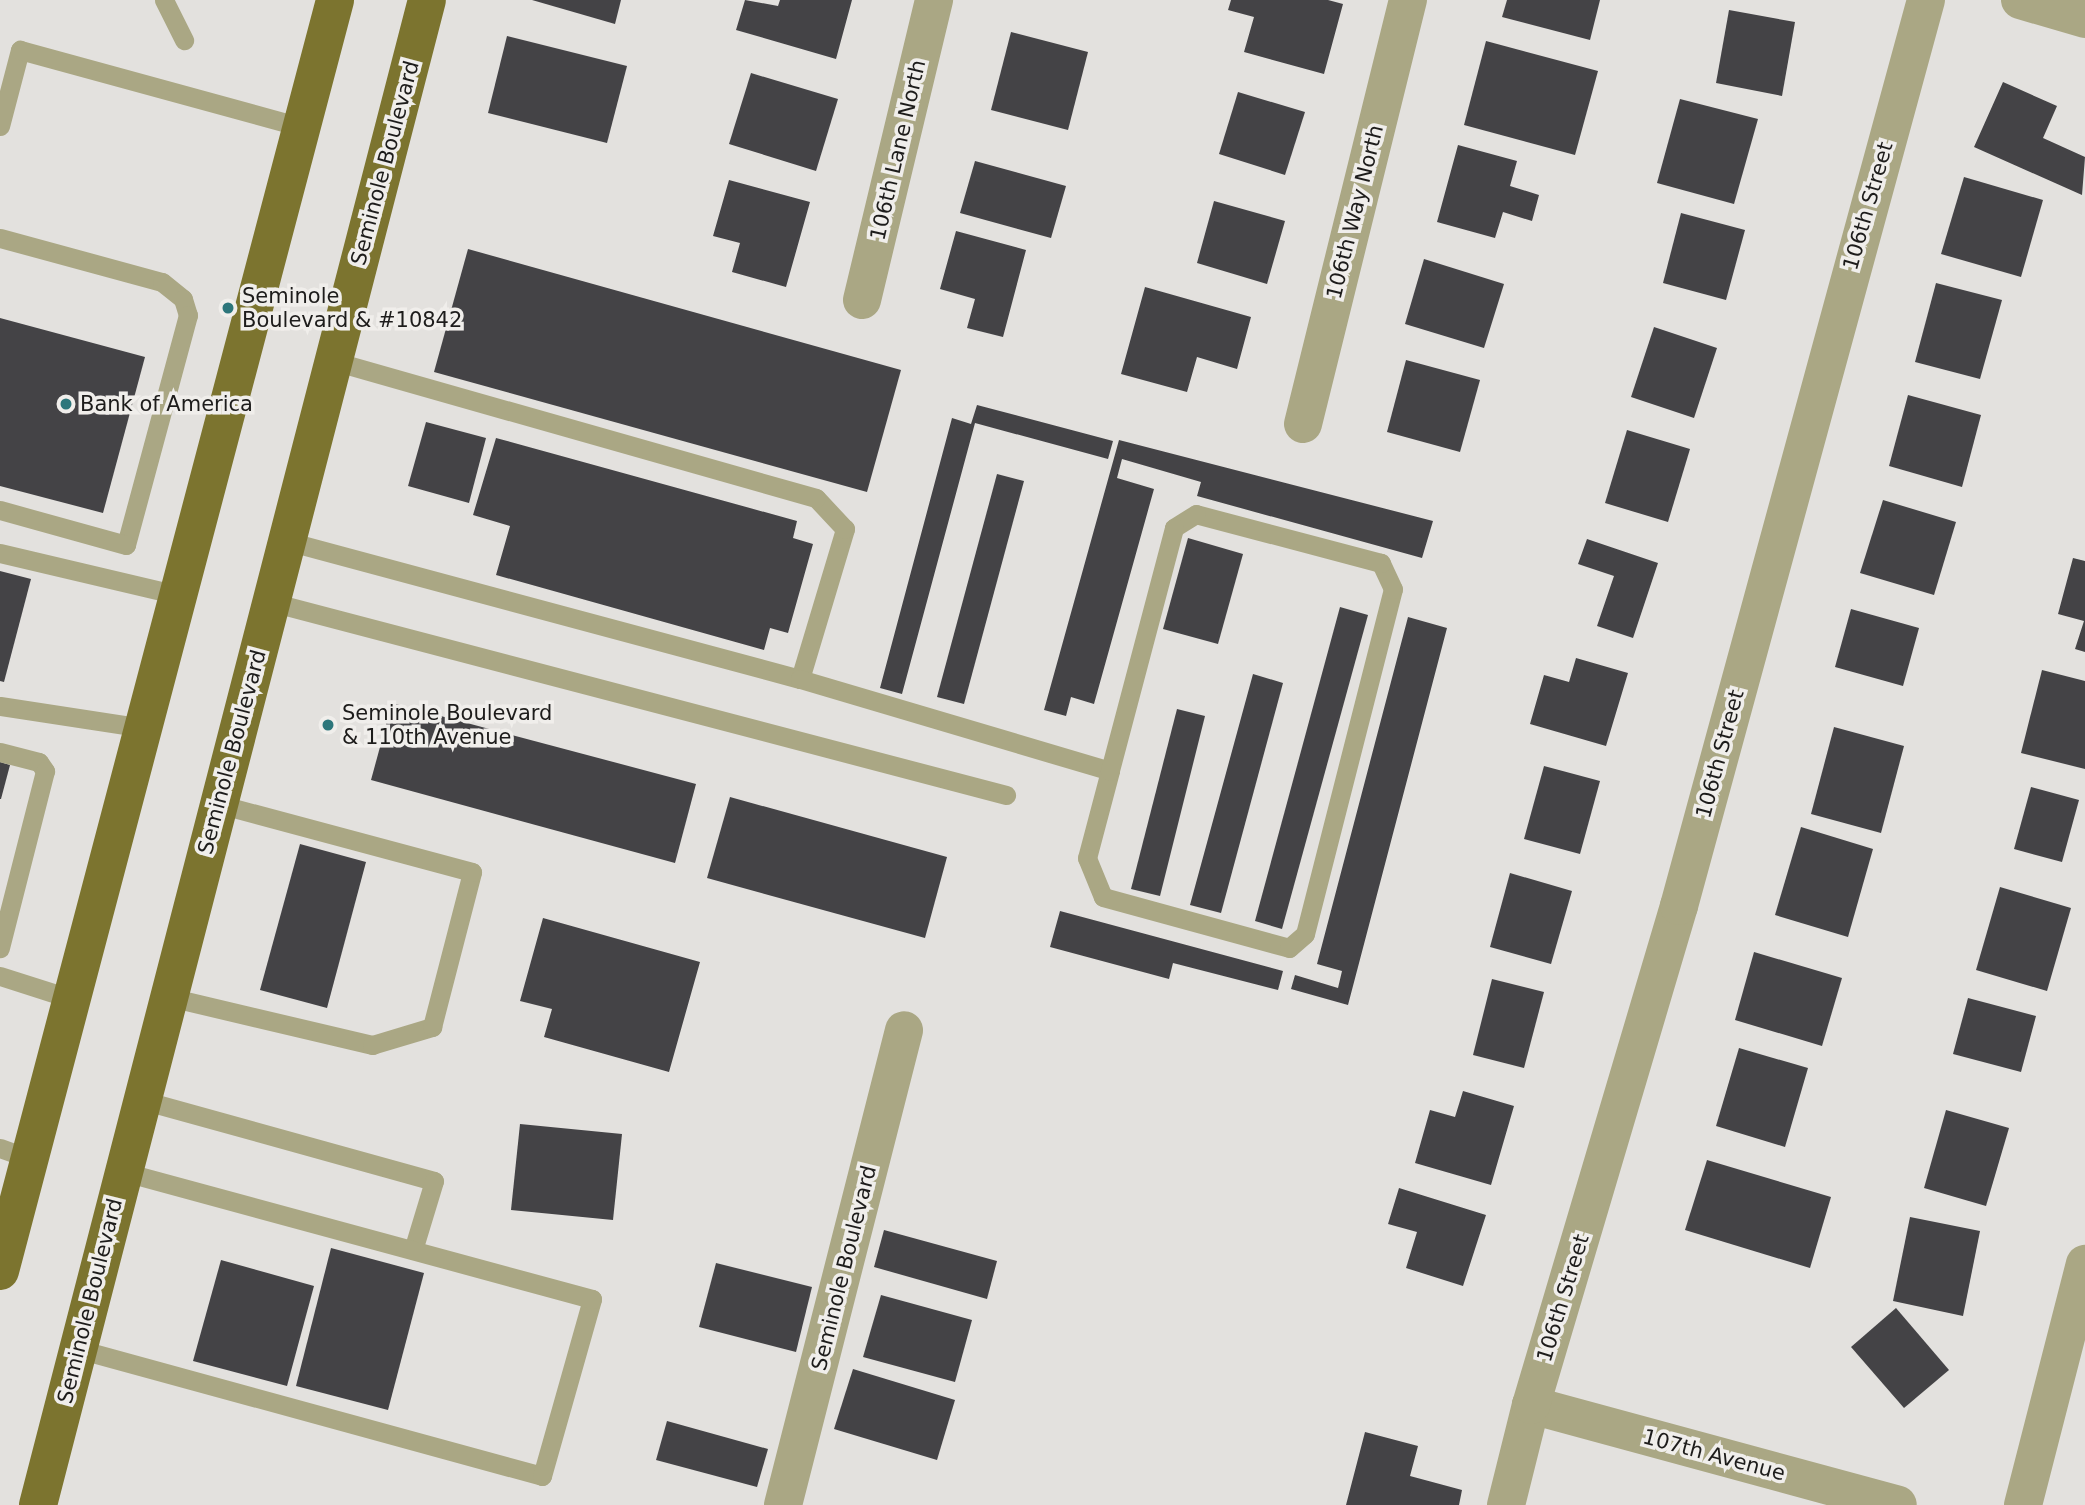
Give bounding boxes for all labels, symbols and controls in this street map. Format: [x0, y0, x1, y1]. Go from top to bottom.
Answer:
street label: 106th Lane North [865, 57, 931, 243]
street label: Seminole Boulevard [346, 58, 424, 268]
street label: 106th Way North [1321, 122, 1389, 302]
street label: 106th Street [1838, 139, 1898, 273]
place label: Seminole Boulevard & #10842 [242, 283, 462, 333]
marker: Seminole Boulevard & #10842 [220, 300, 236, 316]
place label: Bank of America [80, 391, 253, 417]
marker: Bank of America [58, 396, 74, 412]
street label: Seminole Boulevard [193, 647, 271, 857]
street label: 106th Street [1691, 687, 1749, 821]
place label: Seminole Boulevard & 110th Avenue [342, 700, 552, 750]
marker: Seminole Boulevard & 110th Avenue [320, 717, 336, 733]
street label: Seminole Boulevard [806, 1163, 882, 1373]
street label: Seminole Boulevard [52, 1196, 128, 1406]
street label: 106th Street [1532, 1231, 1594, 1365]
street label: 107th Avenue [1640, 1424, 1788, 1486]

